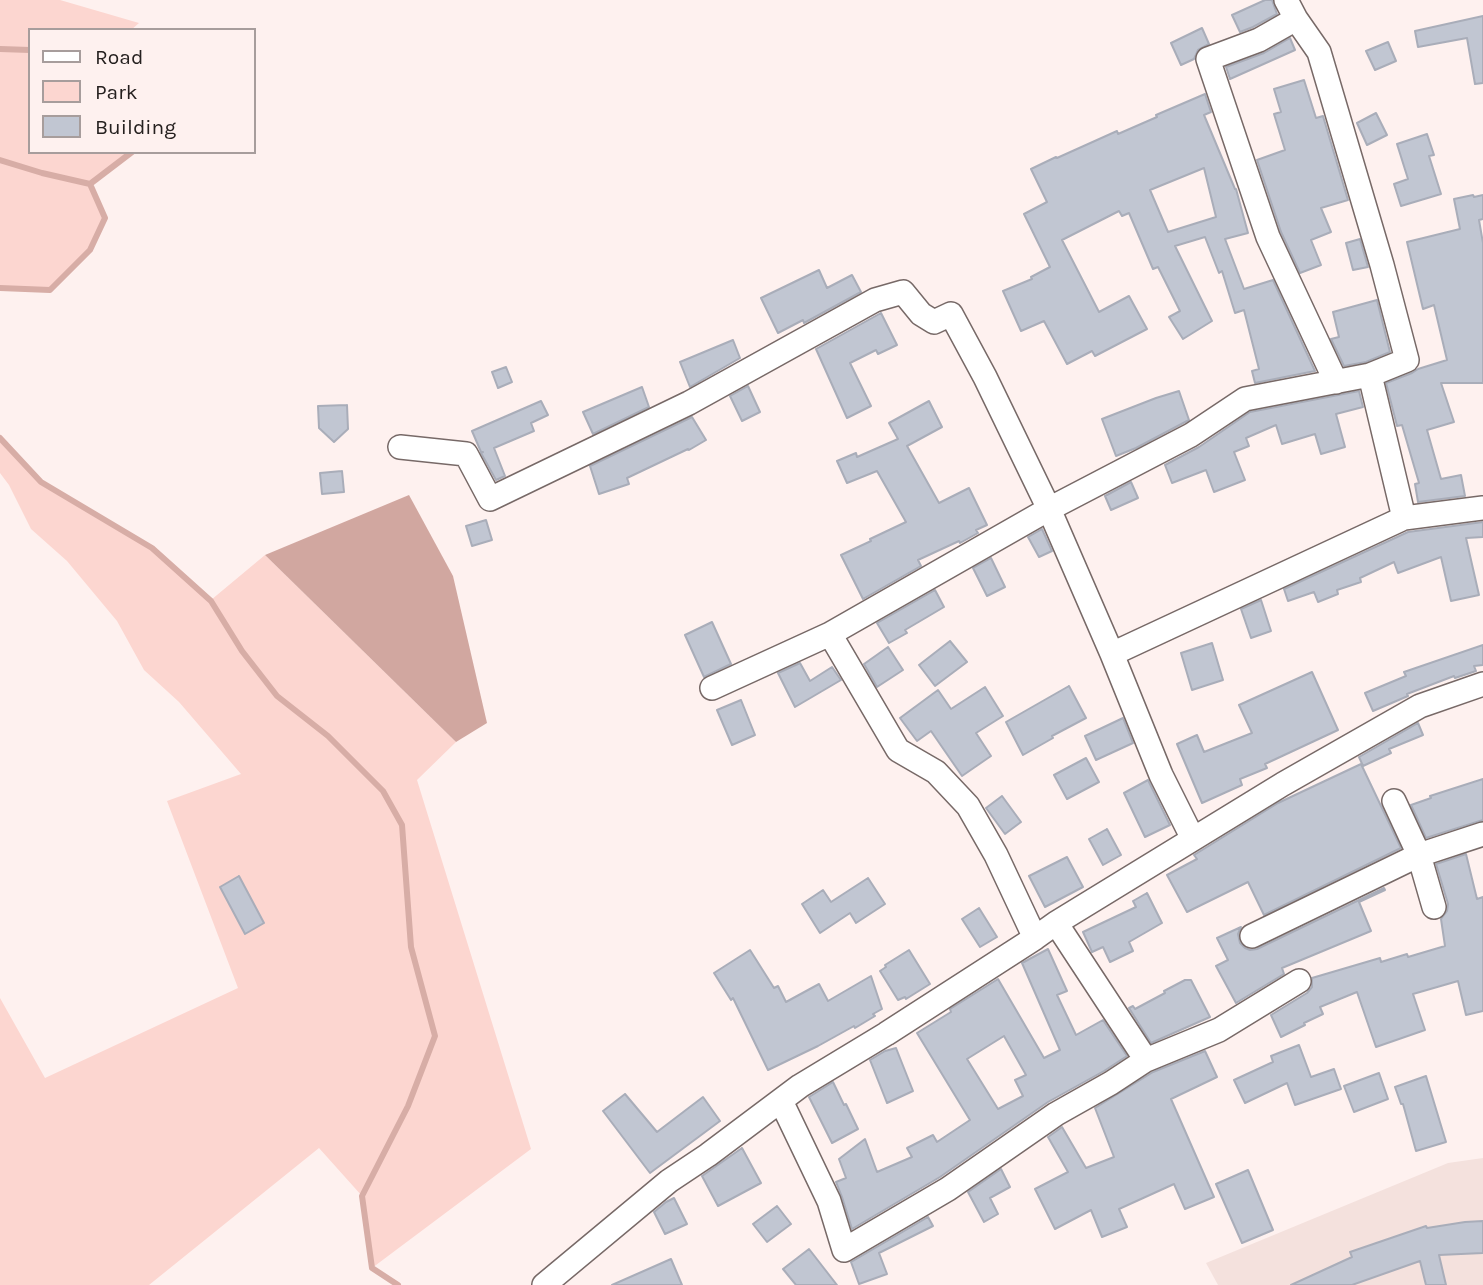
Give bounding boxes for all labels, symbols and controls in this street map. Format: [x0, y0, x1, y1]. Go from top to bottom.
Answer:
legend [28, 28, 256, 154]
text: Road [95, 45, 143, 69]
text: Park [95, 80, 138, 104]
text: Building [95, 115, 176, 139]

